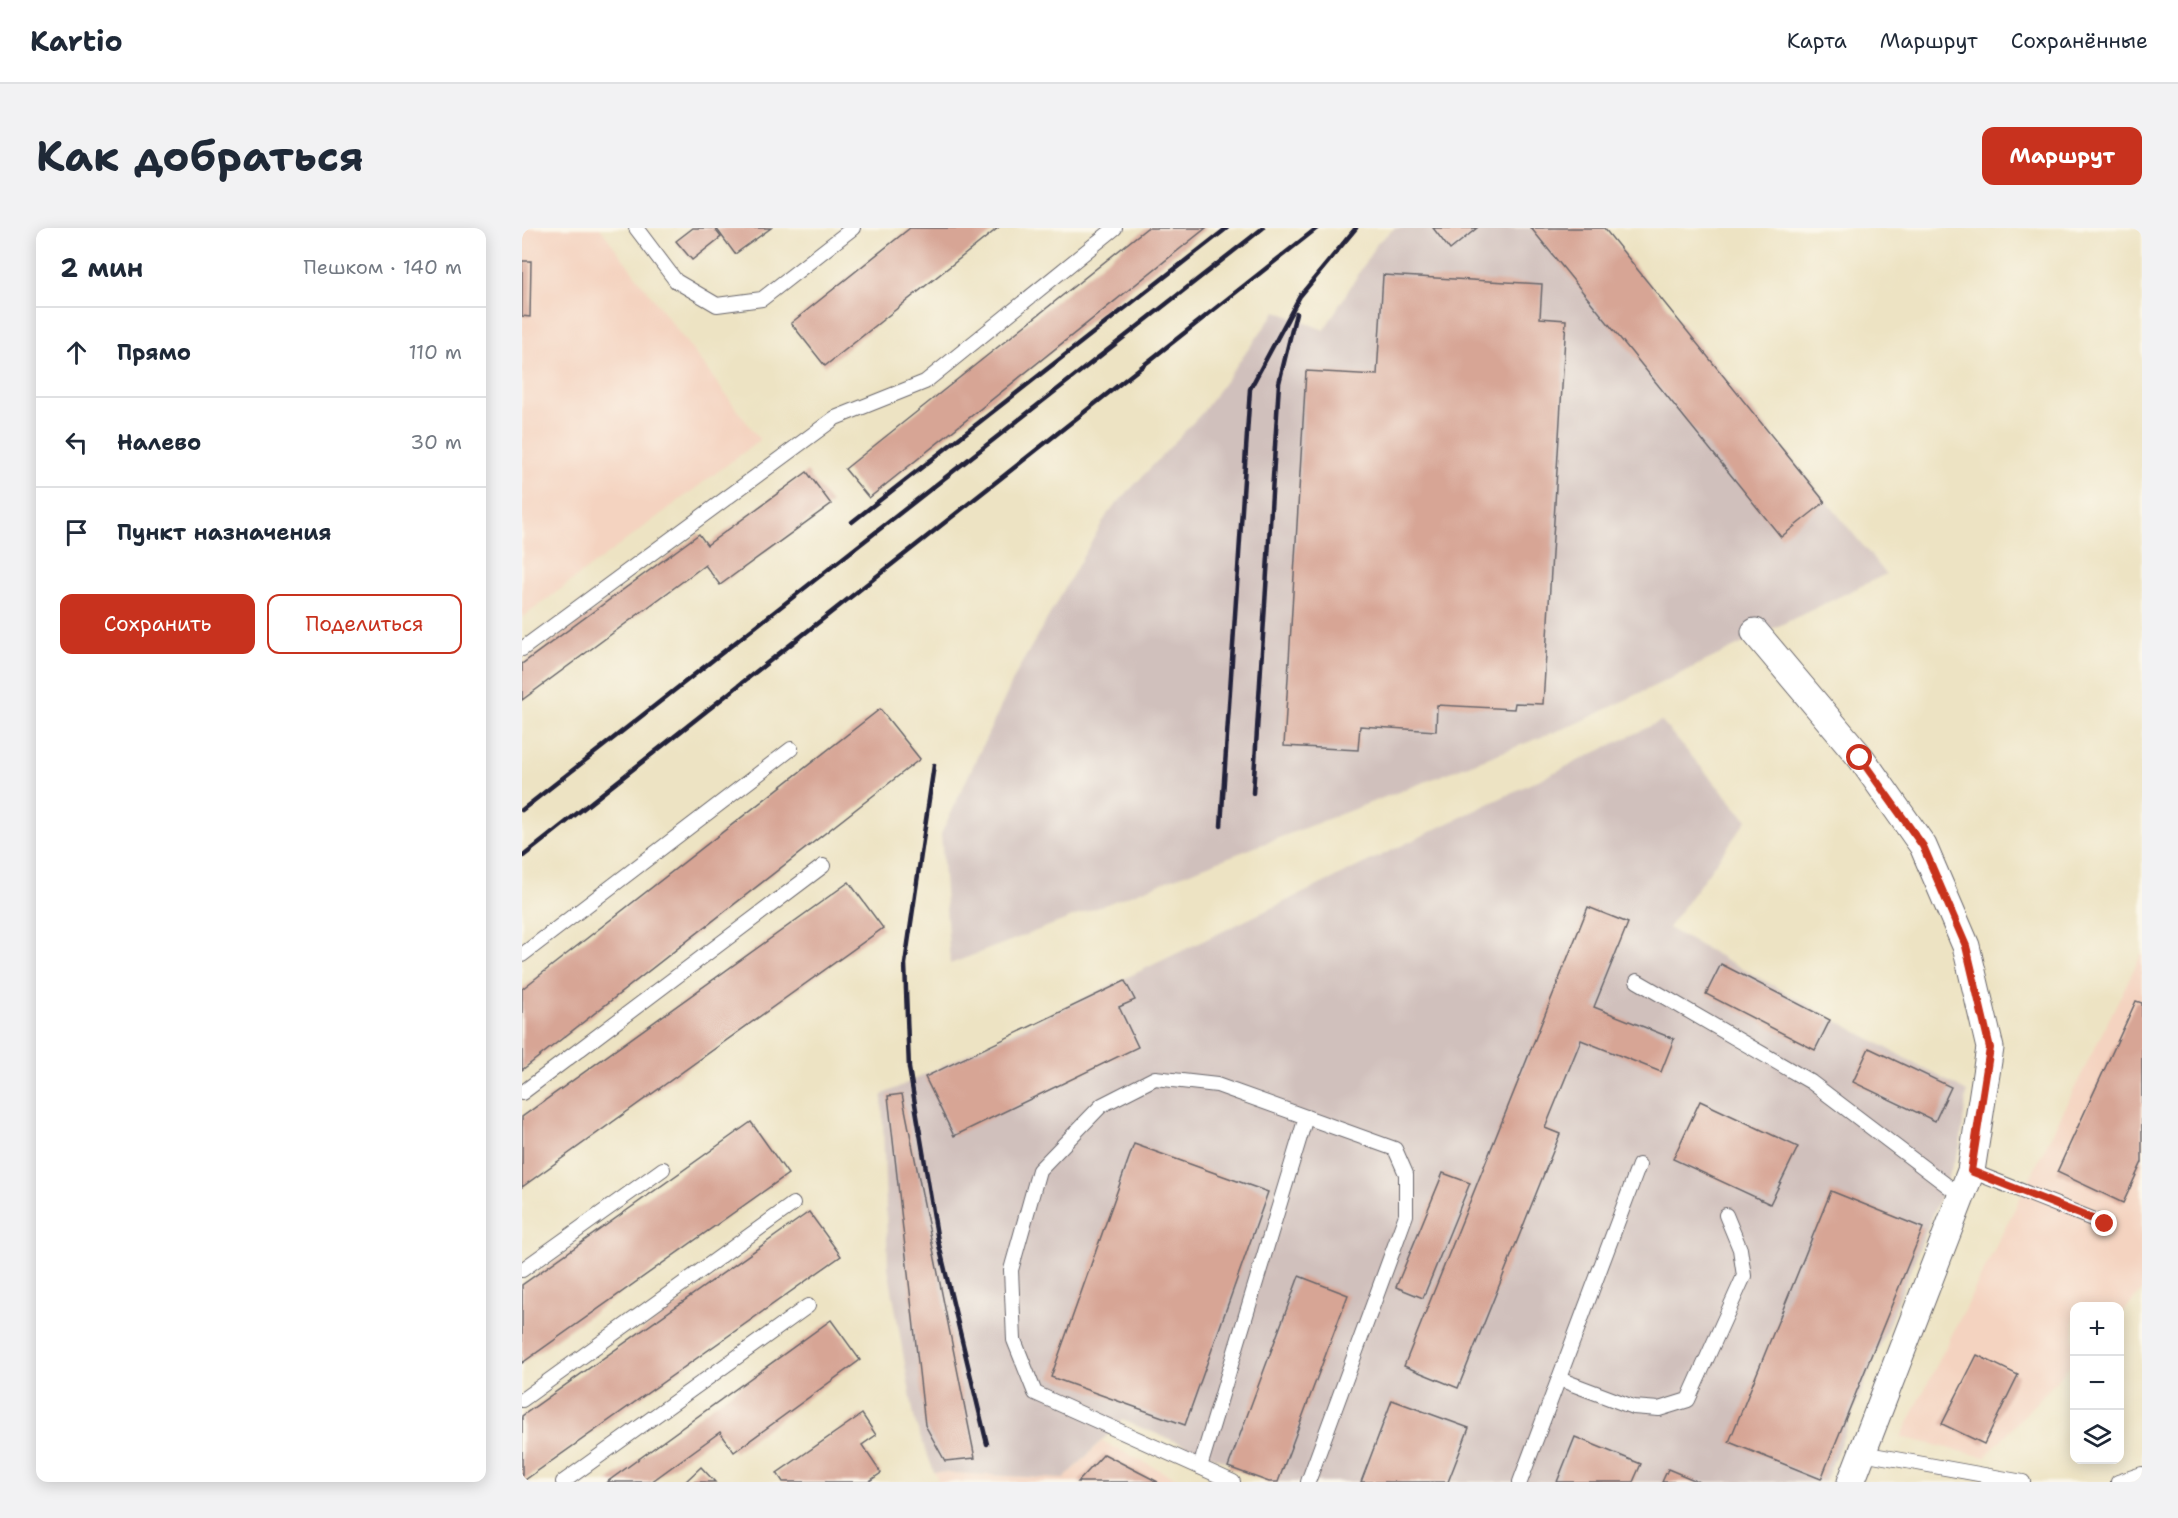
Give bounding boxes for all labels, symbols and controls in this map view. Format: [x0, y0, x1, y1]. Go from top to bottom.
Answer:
text: Kartio [30, 22, 123, 60]
text: Карта [1787, 27, 1847, 55]
text: Маршрут [1880, 27, 1978, 55]
text: Сохранённые [2011, 27, 2148, 55]
button: Маршрут [1982, 127, 2142, 185]
text: Как добраться [36, 128, 364, 184]
text: 2 мин [60, 250, 143, 285]
text: Пешком · 140 m [304, 254, 462, 280]
icon: ahead [60, 336, 93, 369]
text: Прямо [117, 338, 191, 367]
text: 110 m [408, 339, 462, 365]
icon: left [60, 426, 93, 459]
text: Налево [117, 428, 201, 457]
text: 30 m [410, 429, 462, 455]
icon: arrive [60, 516, 93, 549]
text: Пункт назначения [117, 518, 331, 547]
button: Сохранить [60, 594, 255, 654]
button: Поделиться [267, 594, 462, 654]
route start [1846, 744, 1872, 770]
route end [2091, 1210, 2117, 1236]
map controls [2070, 1302, 2124, 1464]
button: + [2070, 1302, 2124, 1356]
button: − [2070, 1356, 2124, 1410]
button: layers [2070, 1410, 2124, 1464]

